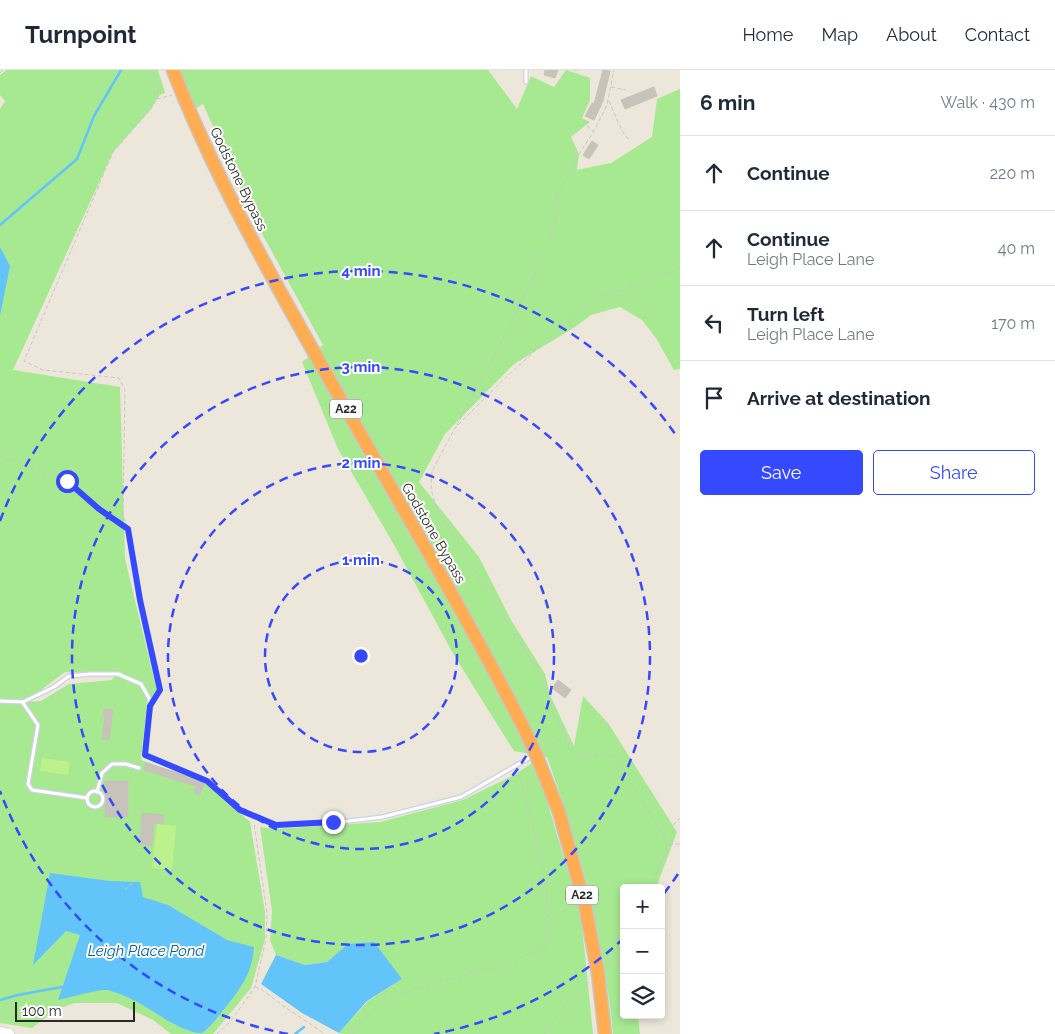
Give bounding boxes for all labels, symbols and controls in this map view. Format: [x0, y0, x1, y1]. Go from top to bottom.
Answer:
text: Turnpoint [25, 20, 137, 49]
text: Home [742, 24, 793, 45]
text: Map [821, 24, 858, 45]
text: About [886, 24, 937, 45]
text: Contact [965, 24, 1030, 45]
text: 6 min [700, 90, 755, 115]
text: Walk · 430 m [941, 93, 1035, 112]
street label: Godstone Bypass [207, 125, 271, 234]
icon: ahead [700, 159, 728, 187]
text: Continue [747, 162, 830, 184]
text: 220 m [990, 164, 1035, 183]
text: Continue [747, 228, 830, 250]
icon: ahead [700, 234, 728, 262]
text: 40 m [998, 239, 1035, 258]
text: Leigh Place Lane [747, 250, 874, 269]
text: 4 min [341, 262, 381, 280]
text: Turn left [747, 303, 824, 325]
icon: left [700, 309, 728, 337]
text: 170 m [991, 314, 1035, 333]
text: Leigh Place Lane [747, 325, 874, 344]
text: 3 min [342, 358, 380, 376]
icon: arrive [700, 384, 728, 412]
text: Arrive at destination [747, 387, 931, 409]
road number: A22 [330, 399, 362, 418]
button: Save [700, 450, 863, 495]
button: Share [873, 450, 1035, 495]
text: 2 min [342, 454, 380, 472]
route start [56, 470, 79, 493]
street label: Godstone Bypass [399, 480, 469, 586]
text: 1 min [342, 551, 380, 569]
centre of rings [352, 647, 370, 665]
route end [322, 811, 345, 834]
map controls [620, 884, 665, 1019]
button: + [620, 884, 665, 929]
road number: A22 [566, 886, 598, 904]
button: − [620, 929, 665, 974]
water label: Leigh Place Pond [88, 942, 205, 960]
button: layers [620, 974, 665, 1019]
scale bar [15, 999, 135, 1022]
text: 100 m [22, 1003, 62, 1019]

